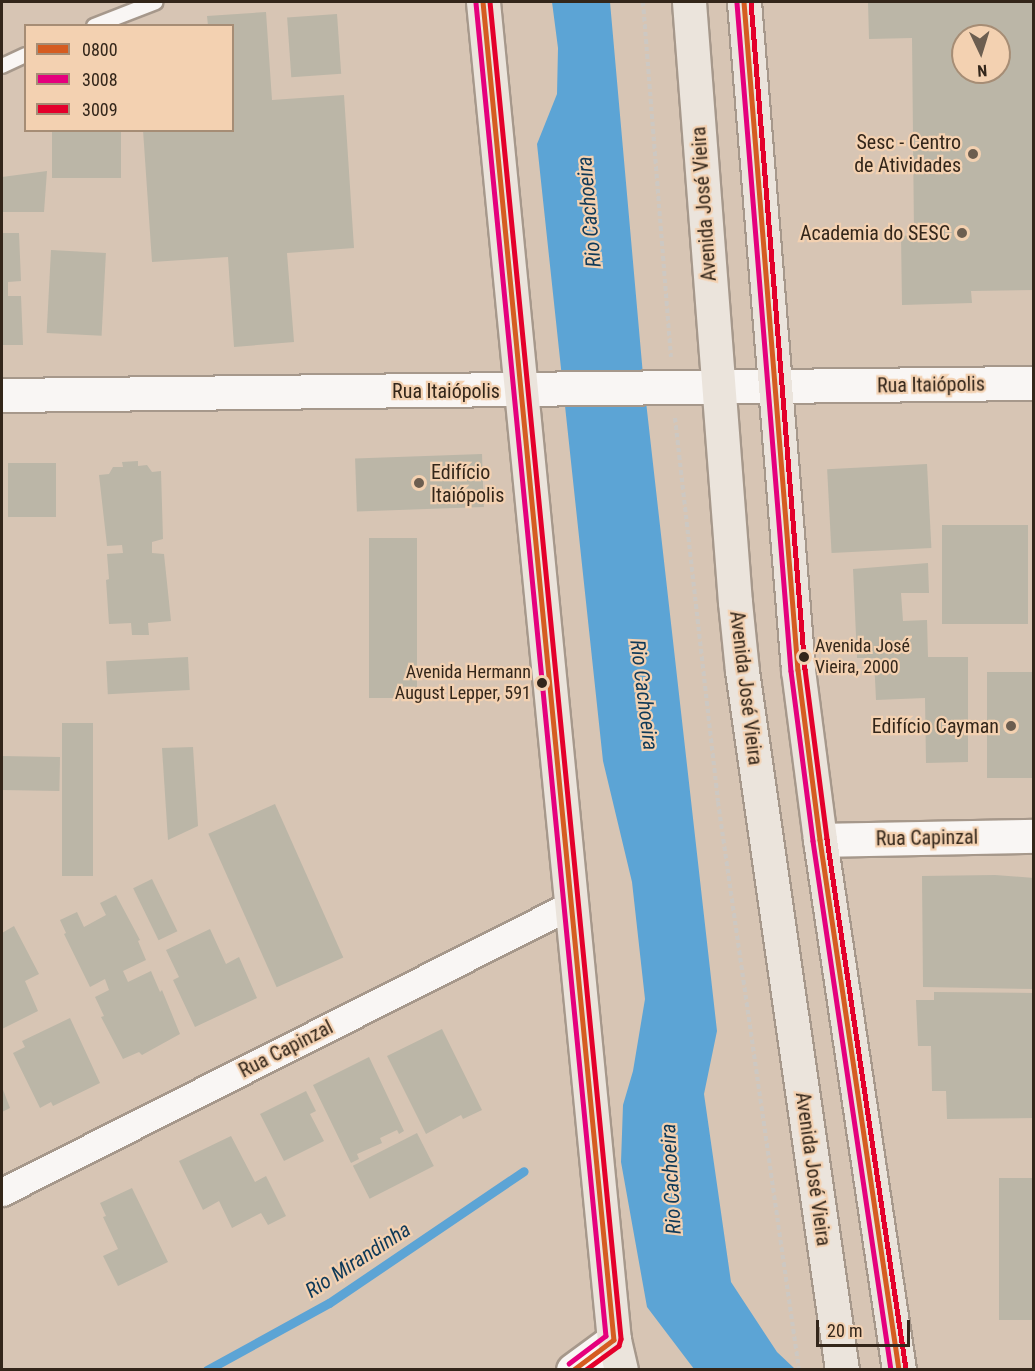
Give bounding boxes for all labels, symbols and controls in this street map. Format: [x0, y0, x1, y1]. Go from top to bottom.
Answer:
legend [24, 24, 234, 132]
north arrow [951, 24, 1011, 84]
text: 0800 [82, 39, 118, 60]
text: N [977, 61, 988, 80]
text: 3008 [82, 69, 118, 90]
text: 3009 [82, 99, 118, 120]
street label: Avenida José Vieira [687, 126, 721, 282]
place label: Sesc - Centro de Atividades [854, 130, 961, 177]
marker: Sesc - Centro de Atividades [966, 147, 980, 161]
water label: Rio Cachoeira [572, 156, 606, 268]
place label: Academia do SESC [800, 221, 950, 245]
marker: Academia do SESC [955, 226, 969, 240]
street label: Rua Itaiópolis [877, 372, 985, 398]
street label: Rua Itaiópolis [392, 379, 500, 403]
place label: Edifício Itaiópolis [431, 460, 504, 507]
marker: Edifício Itaiópolis [412, 476, 426, 490]
street label: Avenida José Vieira [725, 610, 767, 766]
place label: Avenida José Vieira, 2000 [815, 636, 910, 678]
water label: Rio Cachoeira [625, 638, 663, 752]
marker: Avenida José Vieira, 2000 [798, 651, 810, 663]
place label: Avenida Hermann August Lepper, 591 [395, 662, 531, 704]
marker: Avenida Hermann August Lepper, 591 [536, 677, 548, 689]
place label: Edifício Cayman [872, 714, 999, 738]
marker: Edifício Cayman [1004, 719, 1018, 733]
street label: Rua Capinzal [876, 825, 978, 851]
street label: Rua Capinzal [235, 1015, 337, 1083]
street label: Avenida José Vieira [790, 1091, 836, 1247]
water label: Rio Cachoeira [656, 1123, 686, 1235]
water label: Rio Mirandinha [301, 1217, 415, 1303]
scale bar [819, 1308, 914, 1346]
text: 20 m [827, 1320, 862, 1341]

